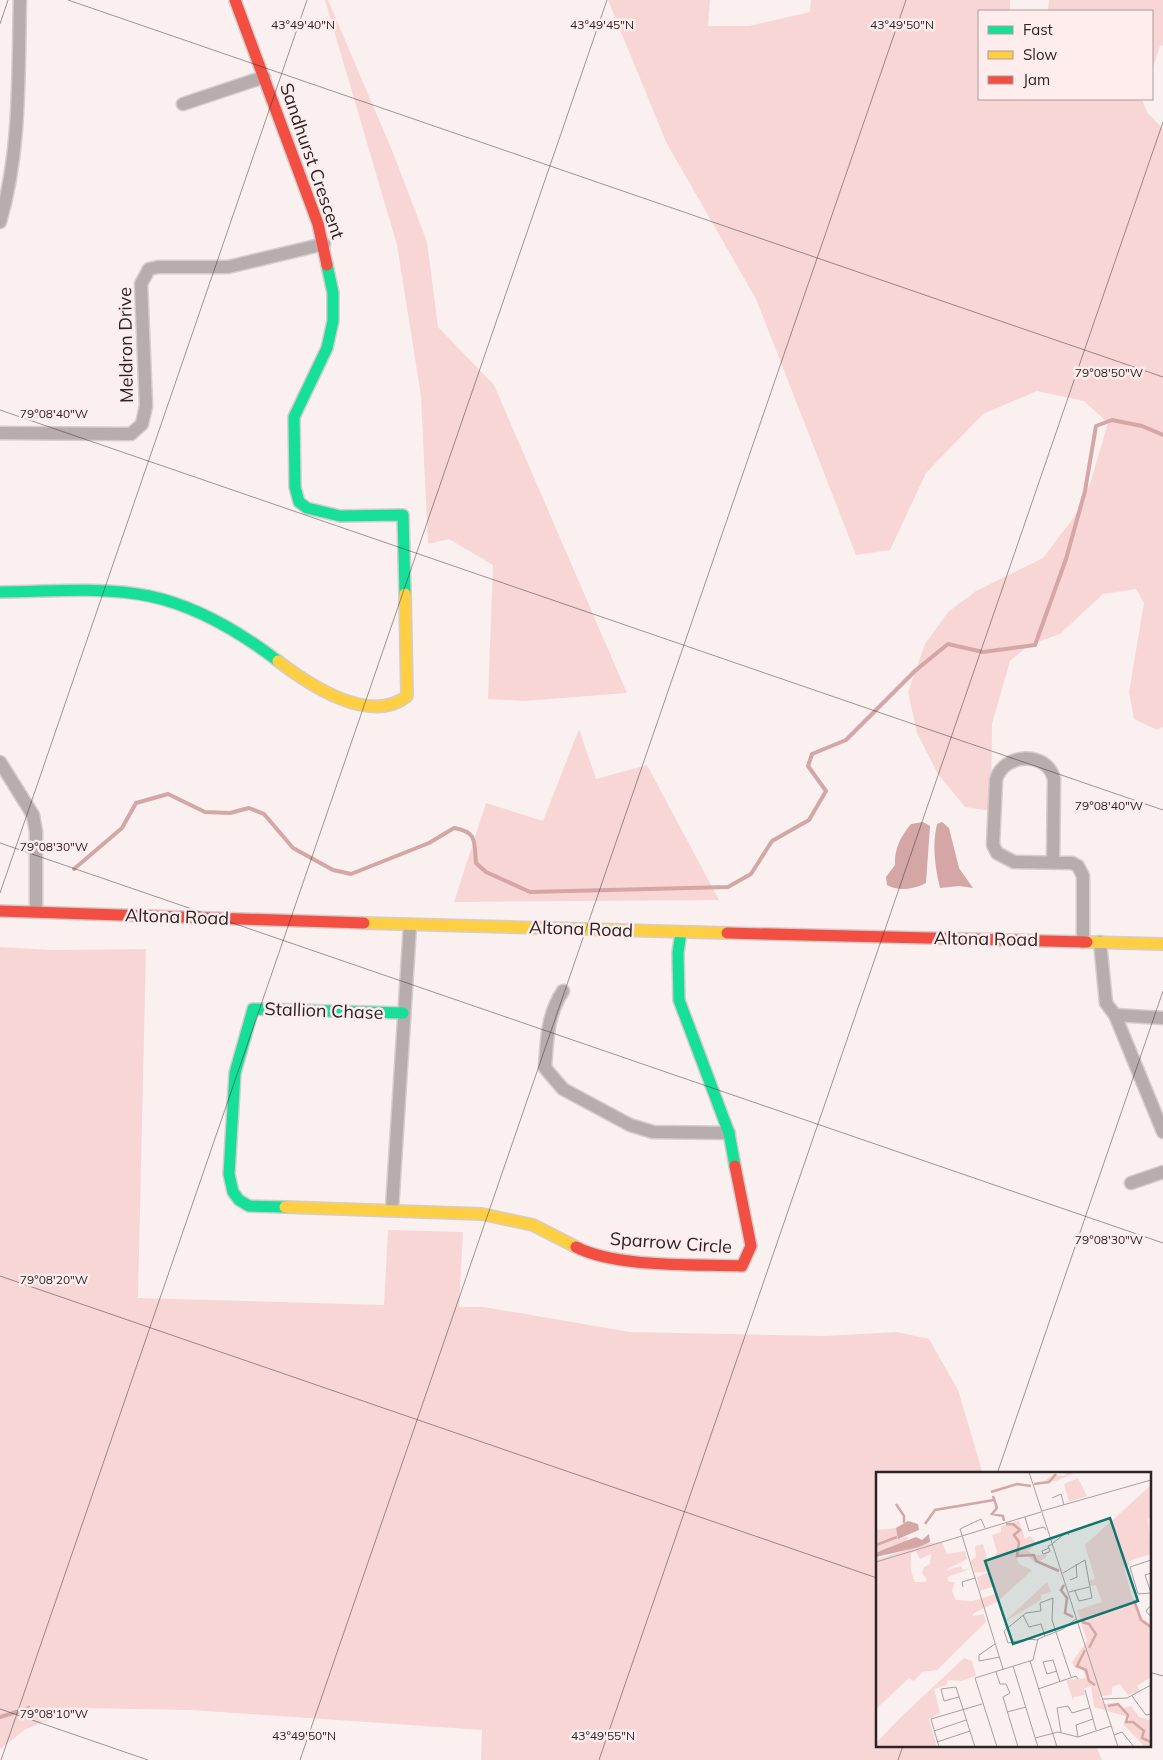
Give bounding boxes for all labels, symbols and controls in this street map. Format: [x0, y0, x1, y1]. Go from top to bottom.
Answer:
legend [978, 10, 1153, 100]
text: 43°49'40"N [271, 17, 335, 32]
text: 43°49'45"N [570, 17, 634, 32]
text: 43°49'50"N [870, 17, 934, 32]
text: Fast [1023, 20, 1053, 39]
text: Slow [1023, 45, 1057, 64]
text: Jam [1023, 70, 1050, 89]
street label: Sandhurst Crescent [275, 80, 350, 242]
street label: Meldron Drive [113, 287, 138, 403]
text: 79°08'50"W [1075, 365, 1143, 380]
text: 79°08'40"W [20, 406, 88, 421]
text: 79°08'40"W [1075, 798, 1143, 813]
text: 79°08'30"W [20, 839, 88, 854]
street label: Altona Road [125, 903, 229, 930]
street label: Altona Road [529, 915, 633, 942]
street label: Altona Road [934, 926, 1038, 951]
street label: Stallion Chase [264, 997, 384, 1024]
street label: Sparrow Circle [609, 1227, 733, 1258]
text: 79°08'30"W [1075, 1232, 1143, 1247]
text: 79°08'20"W [20, 1272, 88, 1287]
inset map [876, 1472, 1150, 1748]
text: 79°08'10"W [20, 1706, 88, 1721]
text: 43°49'50"N [272, 1728, 336, 1743]
text: 43°49'55"N [571, 1728, 635, 1743]

